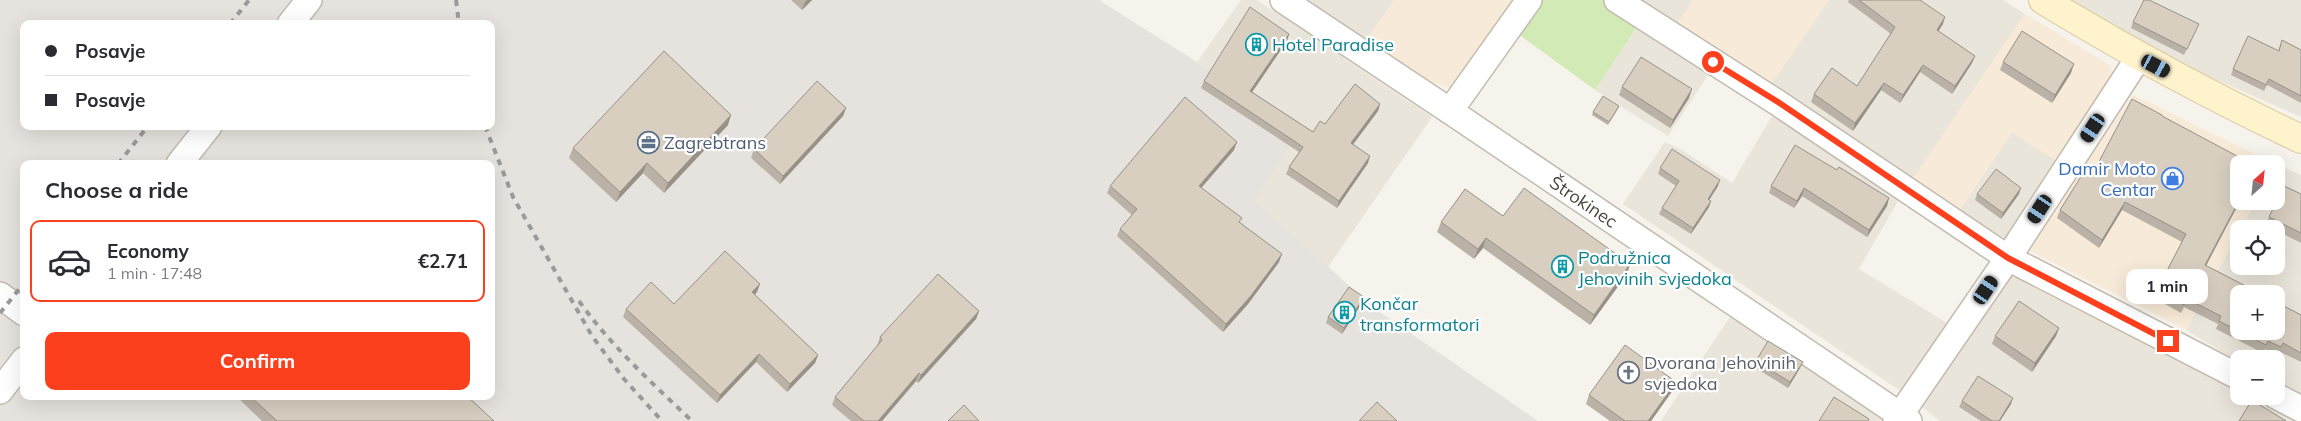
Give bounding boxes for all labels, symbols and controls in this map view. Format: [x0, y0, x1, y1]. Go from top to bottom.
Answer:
building icon: Hotel Paradise [1244, 32, 1268, 56]
place label: Hotel Paradise [1272, 33, 1394, 56]
text: Posavje [75, 39, 145, 63]
route start [1702, 51, 1724, 73]
car [2139, 52, 2172, 80]
text: Posavje [75, 88, 145, 112]
car [2078, 111, 2107, 145]
office icon: Zagrebtrans [636, 130, 660, 154]
place label: Zagrebtrans [664, 131, 766, 154]
north arrow [2230, 155, 2285, 210]
map controls [2230, 155, 2285, 405]
place label: Damir Moto Centar [2058, 157, 2156, 201]
shop icon: Damir Moto Centar [2160, 166, 2184, 190]
street label: Štrokinec [1545, 170, 1622, 233]
text: Choose a ride [45, 176, 188, 204]
car [2025, 192, 2054, 226]
button: locate [2230, 220, 2285, 275]
icon: car [47, 239, 92, 284]
text: Economy [107, 239, 189, 263]
place label: Podružnica Jehovinih svjedoka [1578, 246, 1732, 290]
text: €2.71 [418, 249, 468, 273]
building icon: Podružnica Jehovinih svjedoka [1550, 255, 1574, 279]
text: 1 min · 17:48 [107, 263, 202, 283]
callout: 1 min [2127, 268, 2209, 304]
car [1971, 273, 2000, 307]
text: 1 min [2146, 276, 2188, 296]
button: + [2230, 285, 2285, 340]
place label: Končar transformatori [1360, 292, 1480, 336]
building icon: Končar transformatori [1332, 301, 1356, 325]
route end [2157, 330, 2179, 352]
button: Confirm [45, 332, 470, 390]
button: − [2230, 350, 2285, 405]
place label: Dvorana Jehovinih svjedoka [1644, 351, 1796, 395]
church icon: Dvorana Jehovinih svjedoka [1616, 360, 1640, 384]

